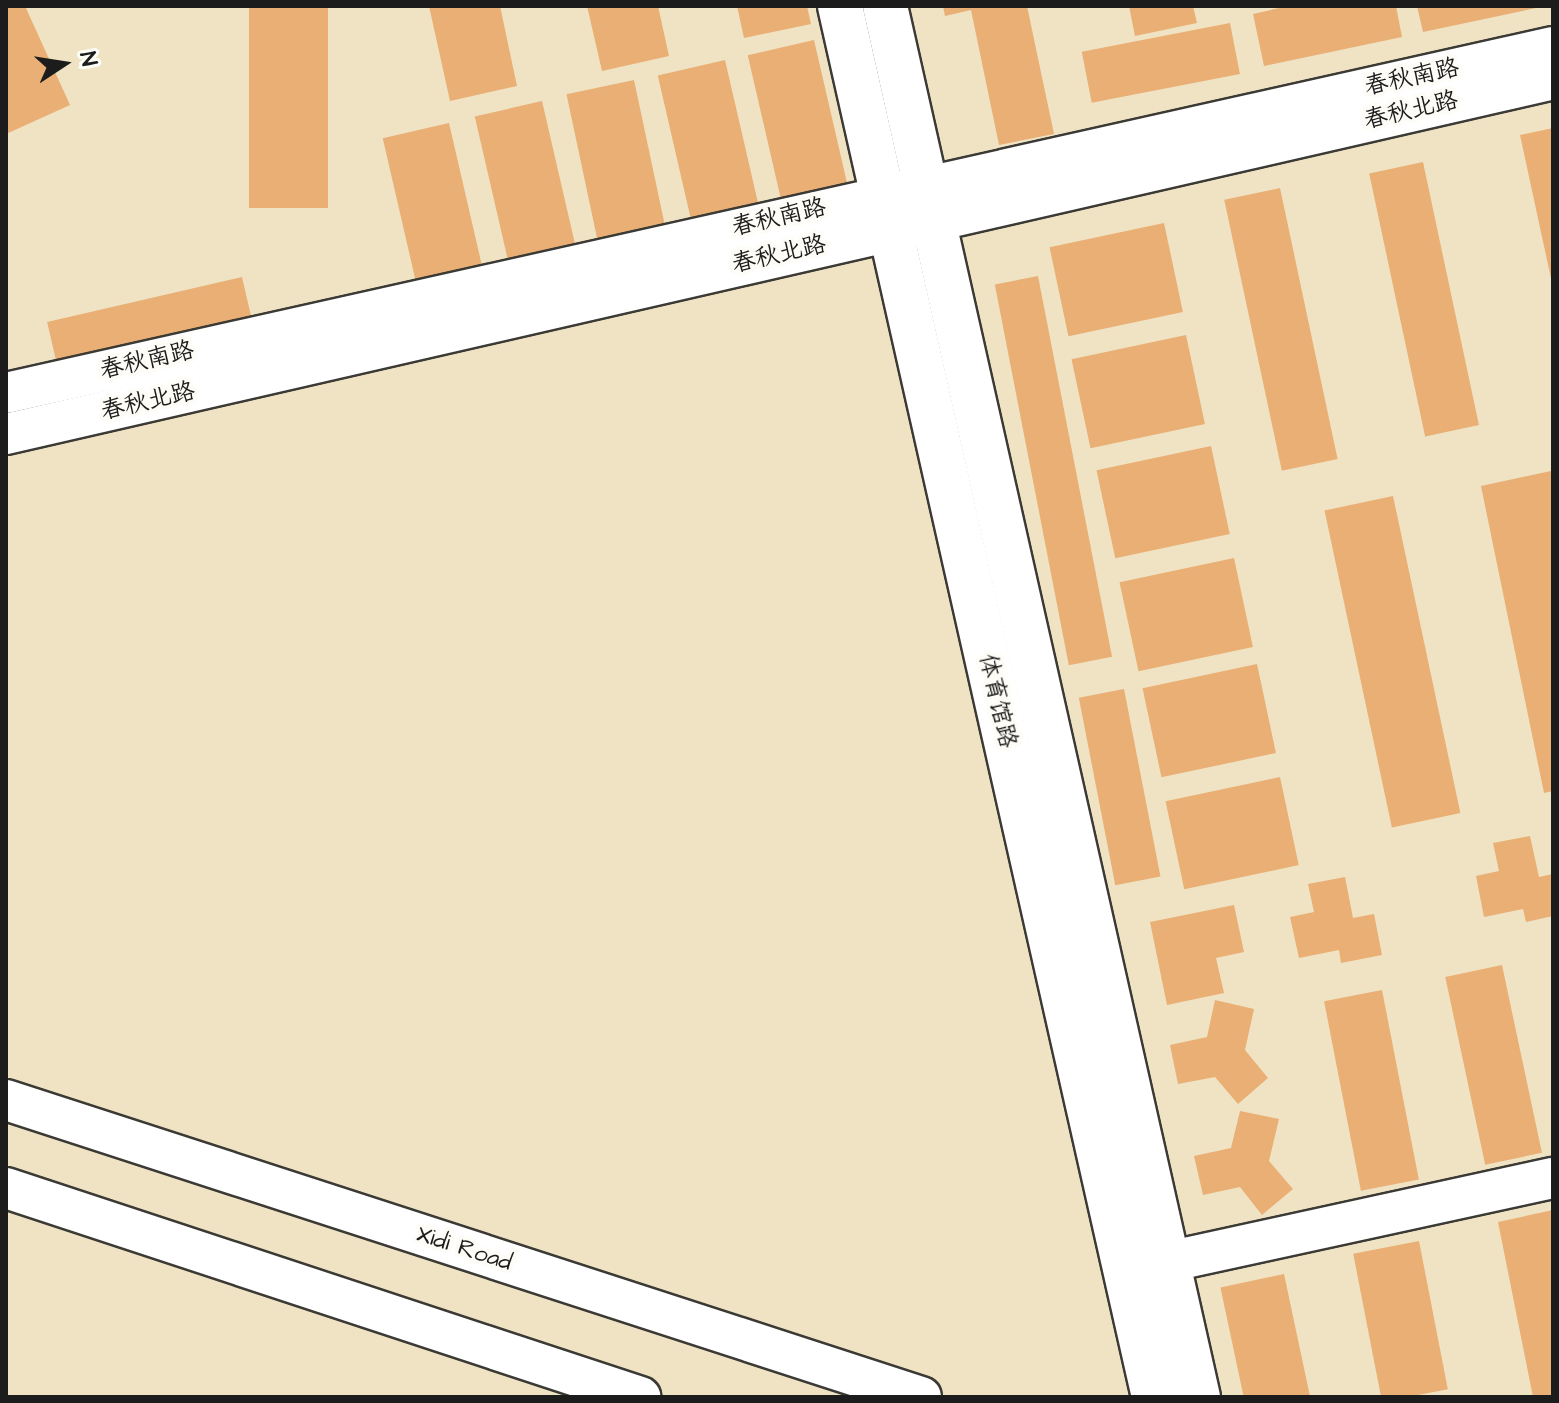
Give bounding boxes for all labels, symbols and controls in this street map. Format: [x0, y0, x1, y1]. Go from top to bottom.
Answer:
north arrow [24, 24, 104, 104]
text: N [71, 49, 105, 69]
street label: 春秋南路 [1362, 54, 1462, 102]
street label: 春秋北路 [1361, 86, 1461, 136]
street label: 春秋南路 [729, 193, 829, 243]
street label: 春秋北路 [729, 230, 829, 280]
street label: 春秋南路 [97, 336, 197, 386]
street label: 春秋北路 [98, 377, 198, 427]
street label: 体育馆路 [972, 651, 1022, 751]
street label: Xidi Road [413, 1220, 515, 1278]

